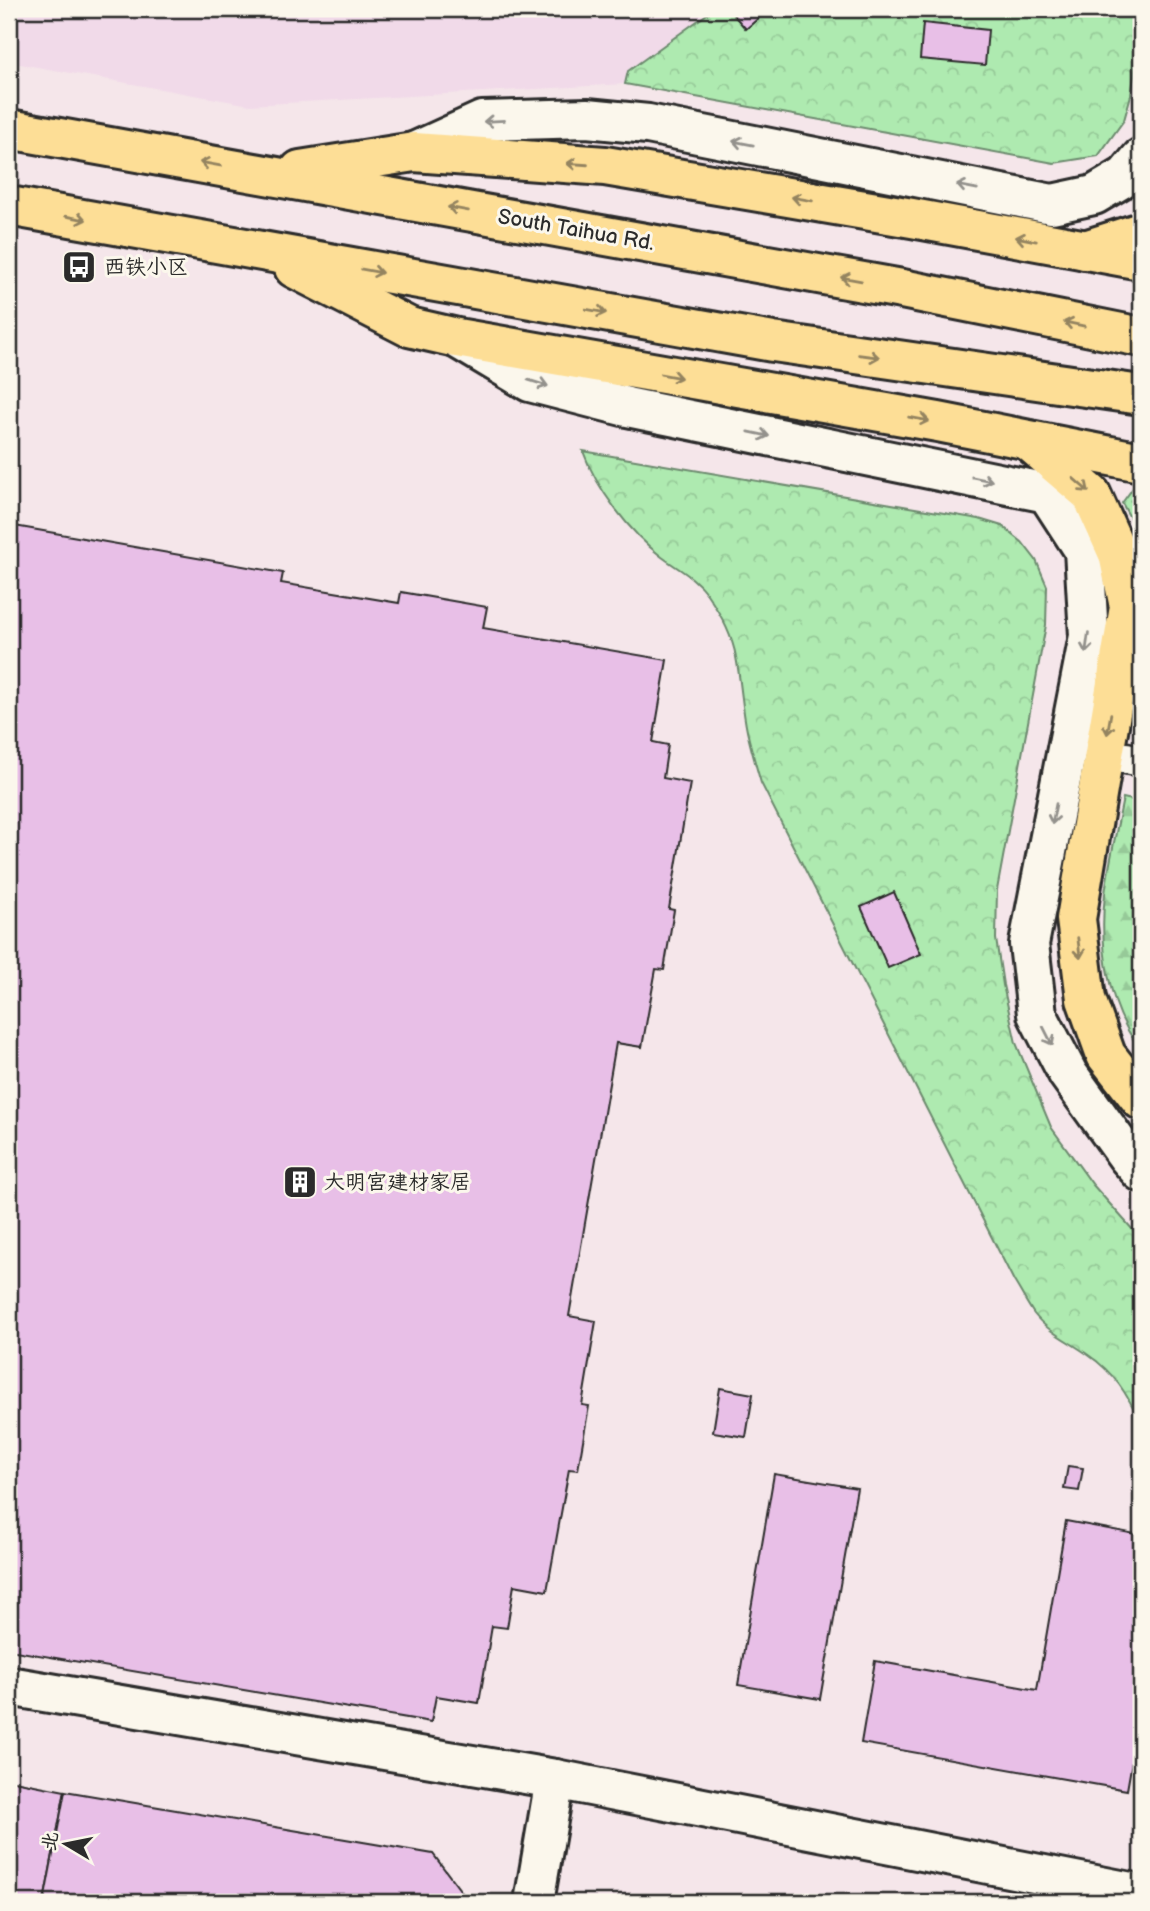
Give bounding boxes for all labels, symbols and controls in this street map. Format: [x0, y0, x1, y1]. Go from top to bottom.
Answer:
one-way arrow [482, 114, 505, 127]
one-way arrow [732, 135, 755, 149]
one-way arrow [200, 157, 222, 170]
one-way arrow [566, 157, 589, 170]
one-way arrow [956, 180, 979, 193]
one-way arrow [791, 192, 814, 205]
one-way arrow [448, 202, 470, 215]
street label: South Taihua Rd. [496, 204, 656, 256]
one-way arrow [64, 212, 87, 225]
one-way arrow [1015, 232, 1038, 245]
bus stop icon: 西铁小区 [60, 248, 98, 286]
place label: 西铁小区 [104, 255, 188, 280]
one-way arrow [360, 264, 383, 278]
one-way arrow [840, 272, 863, 286]
one-way arrow [584, 304, 607, 318]
one-way arrow [1063, 316, 1086, 330]
one-way arrow [857, 350, 880, 363]
one-way arrow [659, 369, 682, 383]
one-way arrow [527, 378, 549, 391]
one-way arrow [907, 413, 930, 426]
one-way arrow [747, 427, 770, 441]
one-way arrow [970, 473, 993, 487]
one-way arrow [1071, 477, 1089, 493]
one-way arrow [1080, 631, 1093, 654]
one-way arrow [1102, 712, 1115, 735]
one-way arrow [1047, 802, 1060, 825]
one-way arrow [1073, 937, 1086, 959]
one-way arrow [1042, 1025, 1056, 1046]
building icon: 大明宫建材家居 [281, 1163, 319, 1201]
place label: 大明宫建材家居 [324, 1170, 471, 1195]
north arrow [32, 1810, 102, 1880]
text: 北 [38, 1830, 64, 1853]

